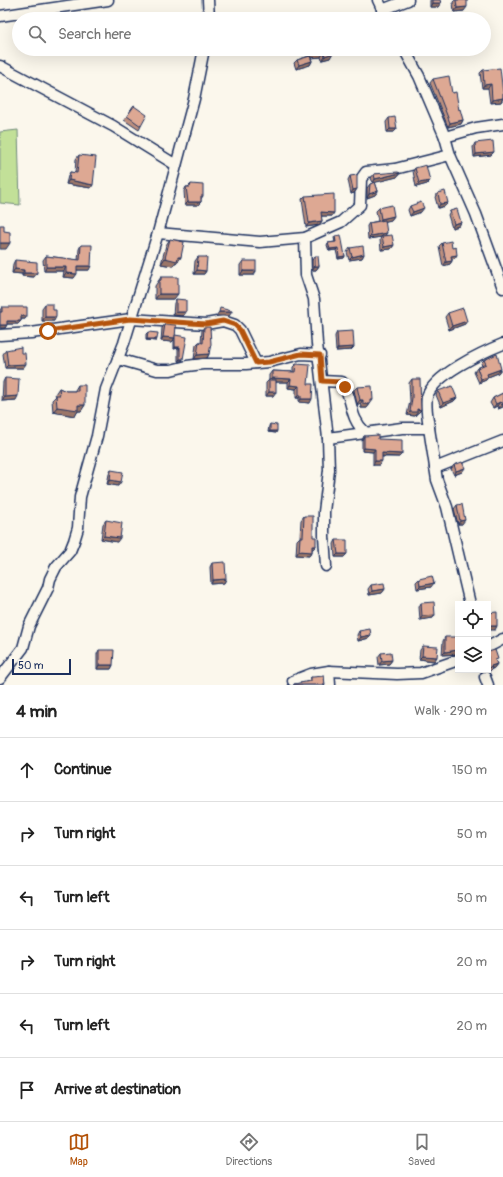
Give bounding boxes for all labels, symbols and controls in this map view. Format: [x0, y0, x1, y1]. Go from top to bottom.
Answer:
search box [12, 12, 491, 56]
icon: search [26, 23, 48, 45]
text: Search here [58, 25, 131, 44]
route start [39, 322, 57, 340]
route end [336, 378, 354, 396]
map controls [455, 601, 491, 673]
button: locate [455, 601, 491, 637]
button: layers [455, 637, 491, 673]
scale bar [12, 657, 71, 676]
text: 50 m [18, 659, 44, 672]
text: 4 min [16, 701, 57, 722]
text: Walk · 290 m [414, 703, 487, 719]
icon: ahead [16, 759, 38, 781]
text: Continue [54, 760, 112, 779]
text: 150 m [452, 762, 487, 778]
icon: right [16, 823, 38, 845]
text: Turn right [54, 824, 115, 843]
text: 50 m [457, 826, 487, 842]
icon: left [16, 887, 38, 909]
text: Turn left [54, 888, 110, 907]
text: 50 m [457, 890, 487, 906]
icon: right [16, 951, 38, 973]
text: Turn right [54, 952, 115, 971]
text: 20 m [456, 954, 487, 970]
icon: left [16, 1015, 38, 1037]
text: Turn left [54, 1016, 110, 1035]
text: 20 m [456, 1018, 487, 1034]
icon: arrive [16, 1079, 38, 1101]
text: Arrive at destination [54, 1080, 181, 1099]
tab: Map [68, 1131, 90, 1168]
tab: Directions [226, 1131, 272, 1168]
tab: Saved [408, 1131, 435, 1168]

